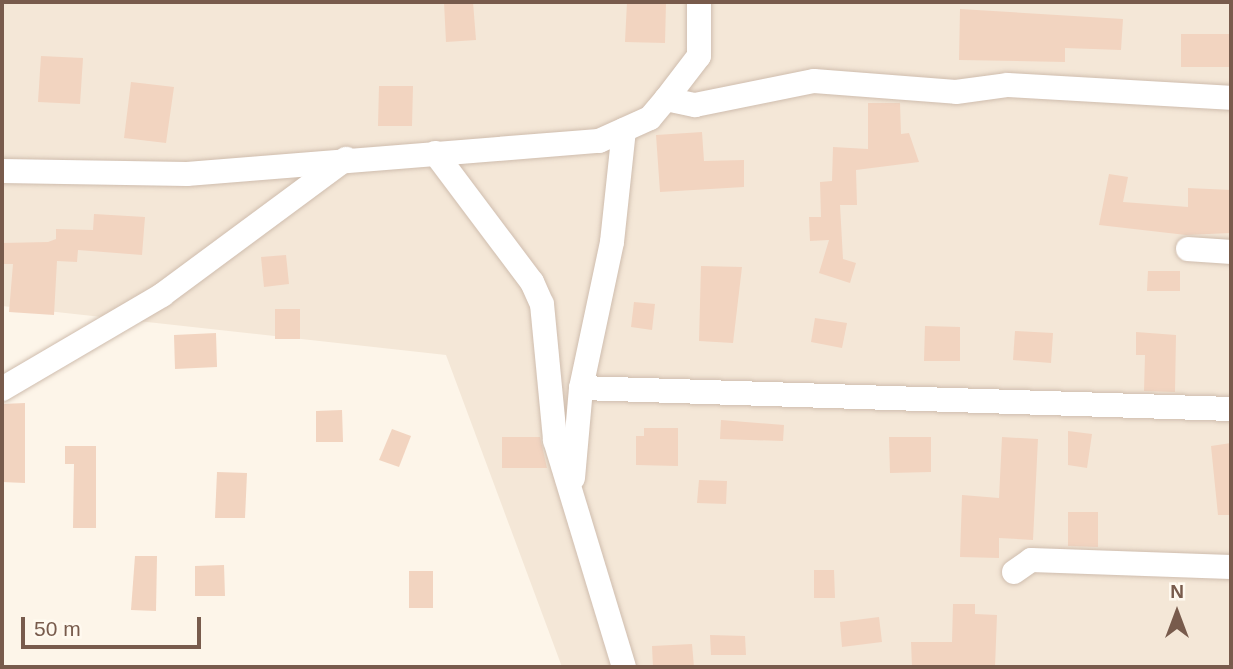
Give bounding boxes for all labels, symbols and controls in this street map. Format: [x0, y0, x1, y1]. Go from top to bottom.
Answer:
north arrow [1142, 578, 1212, 648]
text: N [1170, 581, 1184, 602]
scale bar [24, 602, 205, 646]
text: 50 m [34, 617, 81, 640]

